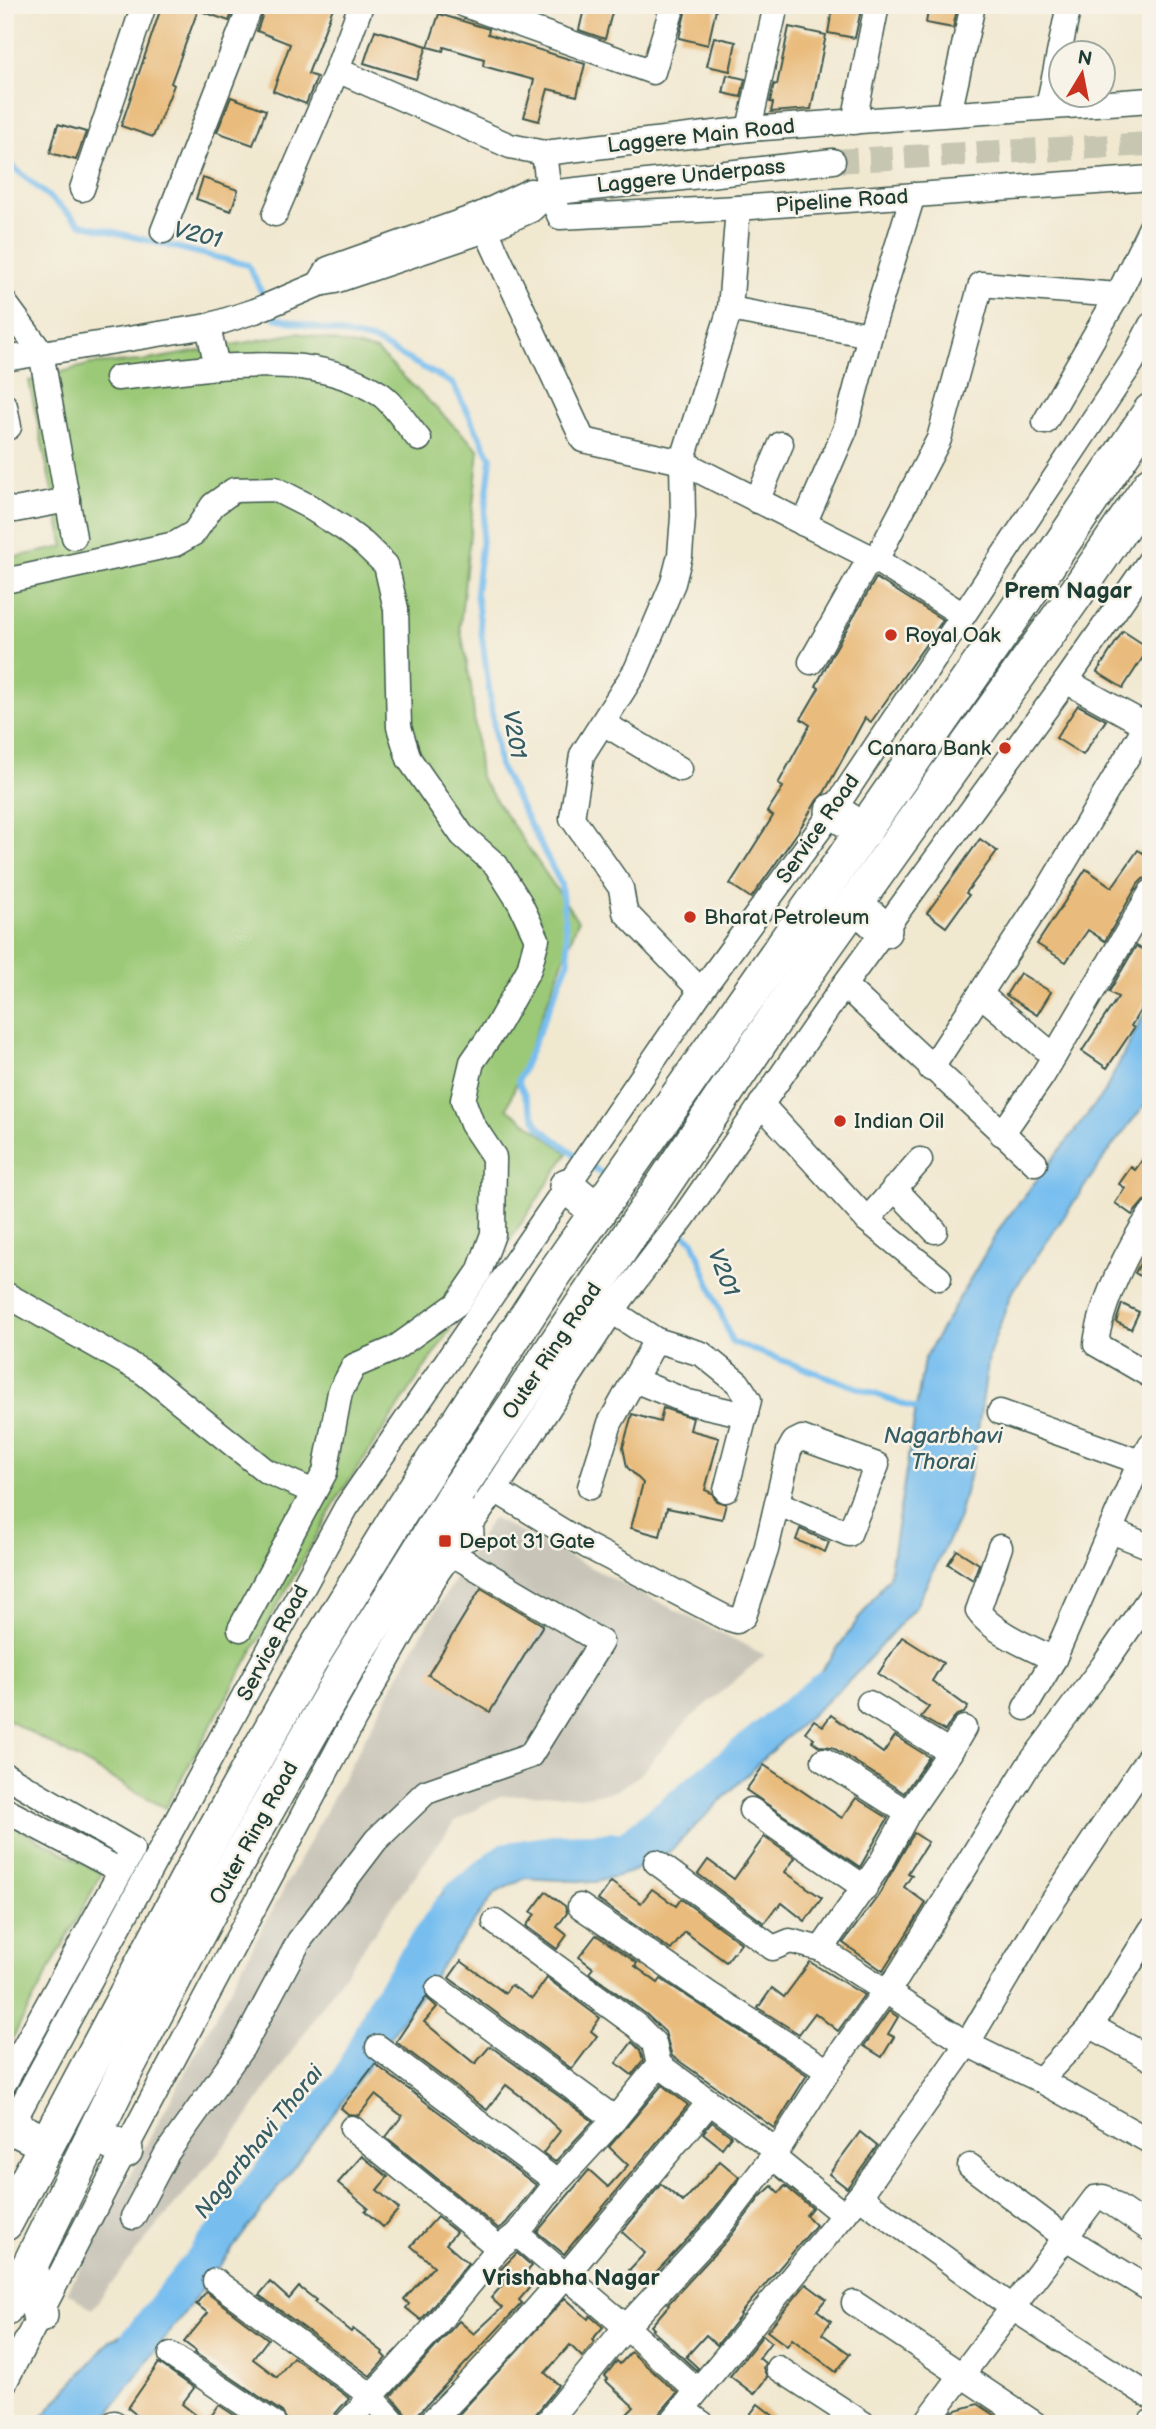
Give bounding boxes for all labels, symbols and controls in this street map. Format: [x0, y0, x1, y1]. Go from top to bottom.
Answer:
north arrow [1048, 38, 1118, 108]
text: N [1076, 46, 1094, 71]
street label: Laggere Main Road [606, 114, 796, 158]
street label: Laggere Underpass [595, 154, 787, 198]
street label: Pipeline Road [775, 184, 909, 218]
water label: V201 [170, 216, 225, 255]
district label: Prem Nagar [1004, 577, 1133, 605]
place label: Royal Oak [905, 623, 1001, 648]
marker: Royal Oak [883, 627, 899, 643]
water label: V201 [496, 708, 532, 761]
place label: Canara Bank [867, 736, 992, 761]
marker: Canara Bank [997, 740, 1013, 756]
street label: Service Road [771, 769, 865, 889]
place label: Bharat Petroleum [704, 905, 869, 930]
marker: Bharat Petroleum [682, 909, 698, 925]
place label: Indian Oil [854, 1109, 944, 1134]
marker: Indian Oil [832, 1113, 848, 1129]
water label: V201 [701, 1244, 745, 1300]
street label: Outer Ring Road [497, 1278, 607, 1424]
water label: Nagarbhavi Thorai [883, 1422, 1004, 1476]
place label: Depot 31 Gate [459, 1529, 595, 1554]
marker: Depot 31 Gate [437, 1533, 453, 1549]
street label: Service Road [232, 1581, 314, 1705]
street label: Outer Ring Road [204, 1757, 304, 1909]
water label: Nagarbhavi Thorai [189, 2059, 330, 2224]
district label: Vrishabha Nagar [482, 2264, 661, 2292]

